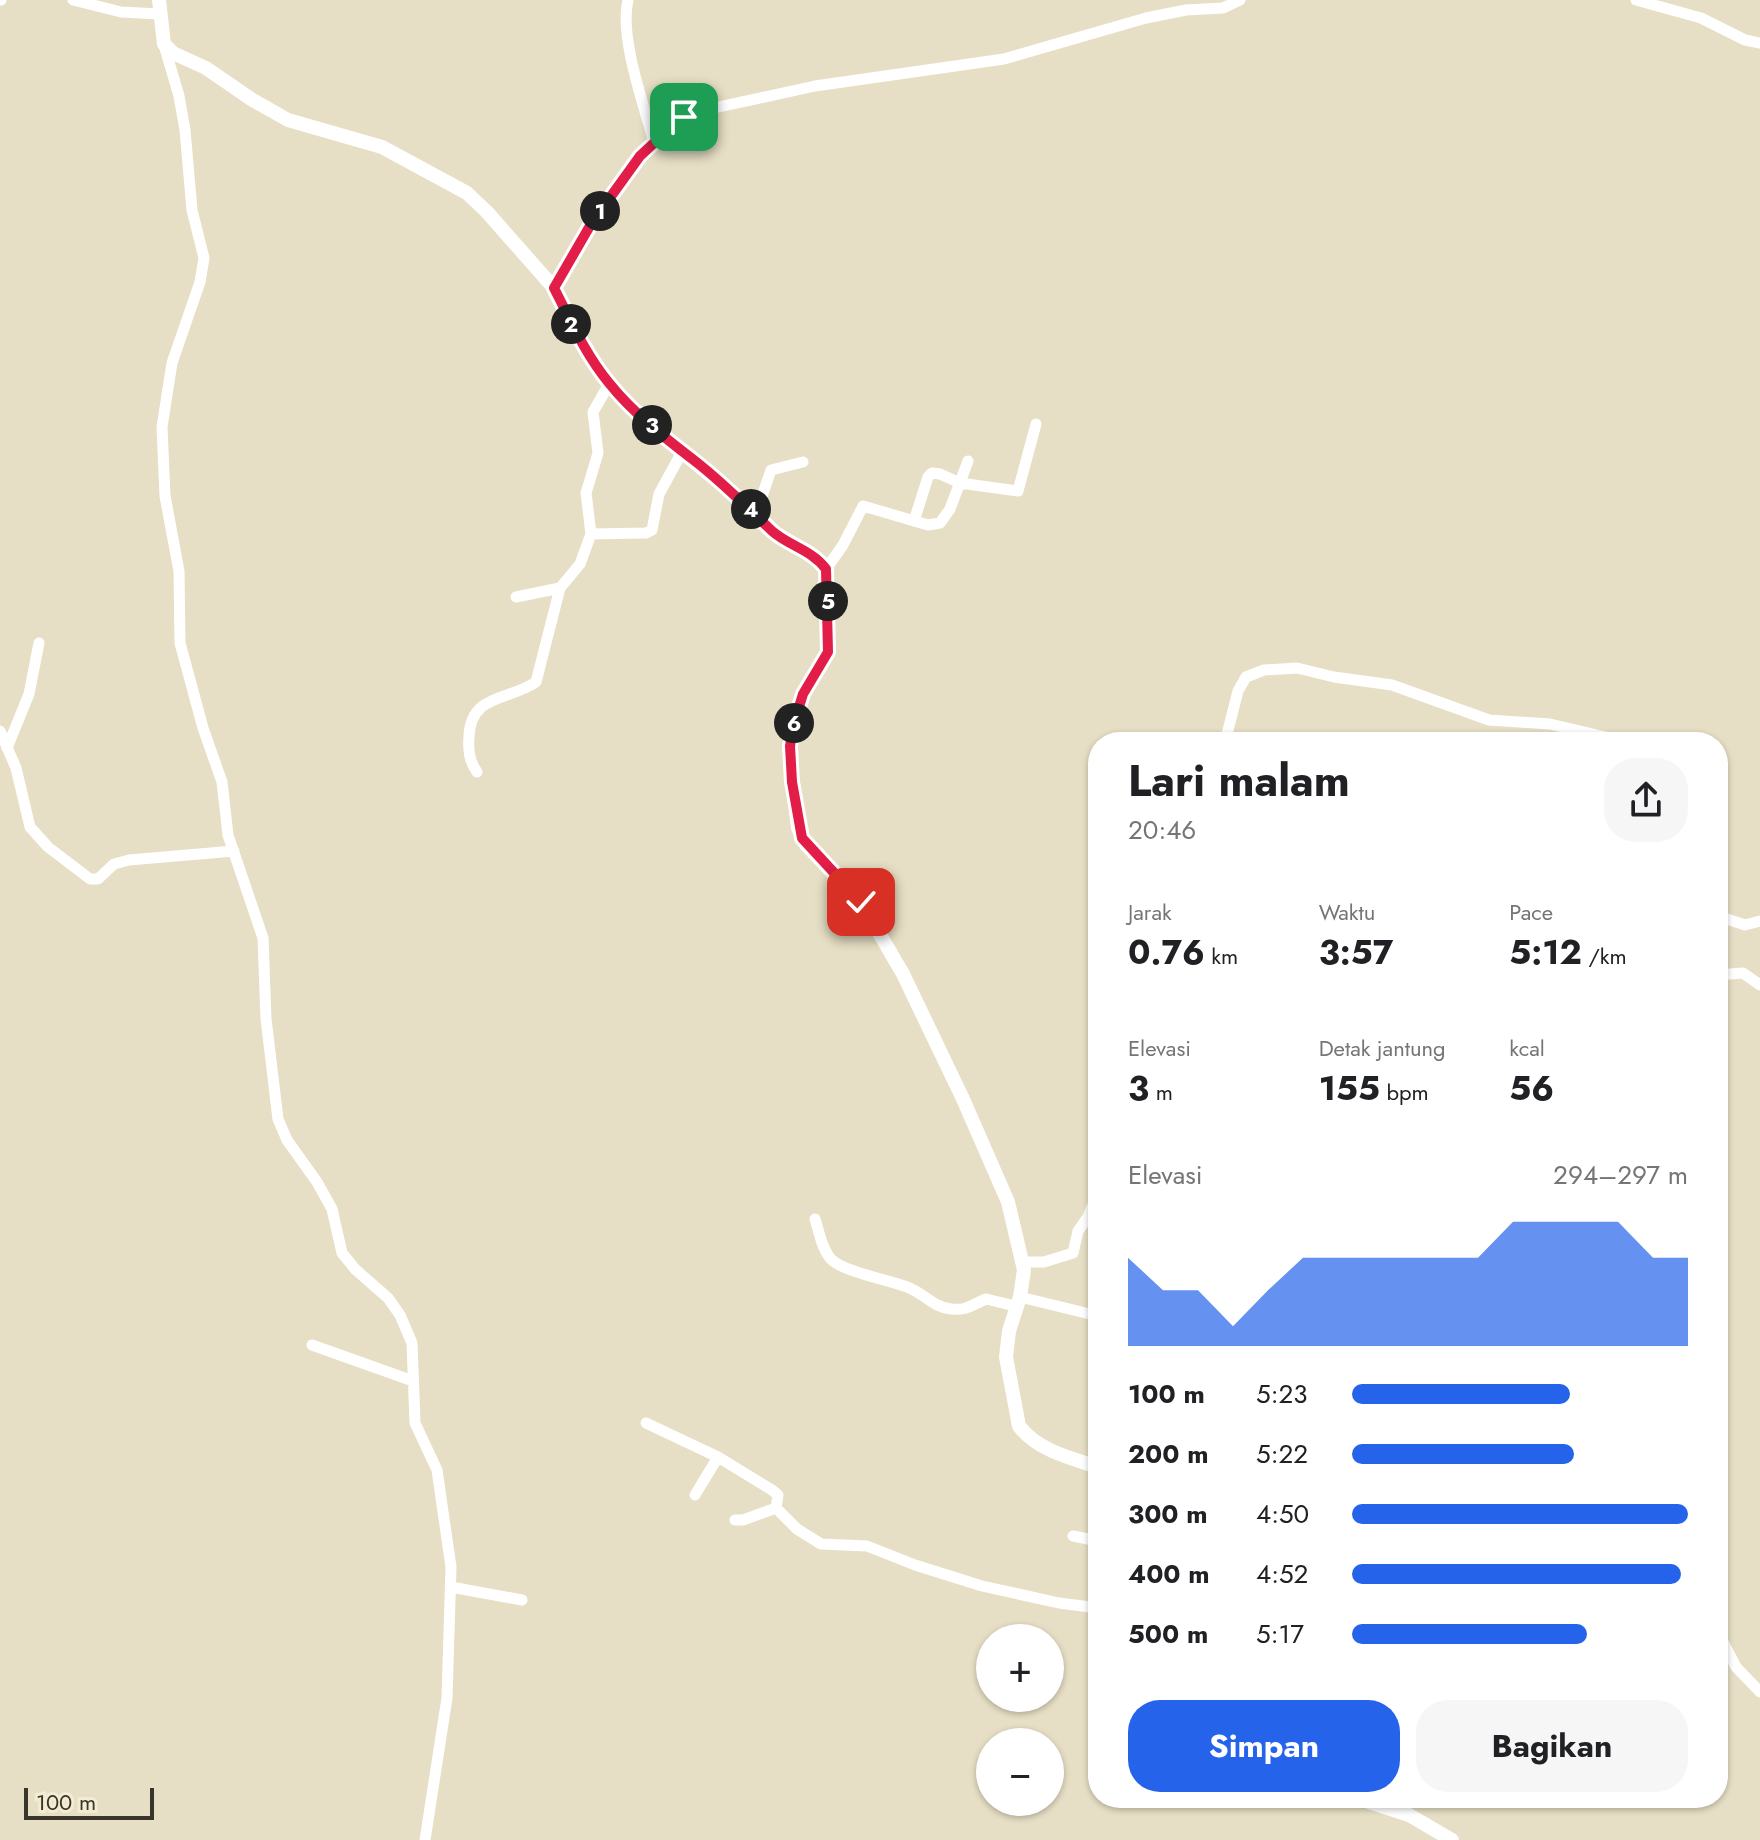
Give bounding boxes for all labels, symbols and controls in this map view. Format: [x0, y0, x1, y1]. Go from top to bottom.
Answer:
pin [650, 83, 718, 151]
icon: arrive [662, 95, 706, 139]
pin: 1 [580, 191, 620, 231]
text: 1 [594, 195, 606, 227]
pin: 2 [551, 304, 591, 344]
text: 2 [564, 308, 578, 340]
pin: 3 [632, 405, 672, 445]
text: 3 [645, 409, 659, 441]
pin: 4 [731, 489, 771, 529]
text: 4 [743, 493, 759, 525]
pin: 5 [808, 581, 848, 621]
text: 5 [821, 585, 835, 617]
pin: 6 [774, 703, 814, 743]
text: 6 [787, 707, 801, 739]
text: Lari malam [1128, 749, 1350, 813]
button: share [1604, 758, 1688, 842]
text: 20:46 [1128, 811, 1196, 849]
pin [827, 868, 895, 936]
icon: check [839, 880, 883, 924]
text: Jarak [1128, 896, 1172, 928]
text: Waktu [1319, 896, 1375, 928]
text: Pace [1509, 896, 1553, 928]
text: 0.76 [1128, 928, 1205, 977]
text: 3:57 [1319, 928, 1393, 977]
text: 5:12 [1509, 928, 1582, 977]
text: km [1205, 940, 1238, 972]
text: /km [1582, 940, 1627, 972]
text: Elevasi [1128, 1032, 1191, 1064]
text: Detak jantung [1319, 1032, 1446, 1064]
text: kcal [1509, 1032, 1545, 1064]
text: 3 [1128, 1064, 1149, 1113]
text: 155 [1319, 1064, 1380, 1113]
text: 56 [1509, 1064, 1554, 1113]
text: m [1149, 1076, 1173, 1108]
text: bpm [1380, 1076, 1429, 1108]
text: Elevasi [1128, 1156, 1202, 1194]
text: 294–297 m [1553, 1156, 1688, 1194]
text: 100 m [1128, 1375, 1205, 1413]
text: 5:23 [1256, 1375, 1307, 1413]
text: 200 m [1128, 1435, 1209, 1473]
text: 5:22 [1256, 1435, 1308, 1473]
text: 300 m [1128, 1495, 1208, 1533]
text: 4:50 [1256, 1495, 1309, 1533]
text: 400 m [1128, 1555, 1210, 1593]
text: 4:52 [1256, 1555, 1308, 1593]
text: 500 m [1128, 1615, 1208, 1653]
text: 5:17 [1256, 1615, 1304, 1653]
map controls [976, 1624, 1064, 1816]
button: + [976, 1624, 1064, 1712]
button: Simpan [1128, 1700, 1400, 1792]
button: Bagikan [1416, 1700, 1688, 1792]
button: − [976, 1728, 1064, 1816]
scale bar [24, 1784, 154, 1820]
text: 100 m [36, 1786, 96, 1818]

